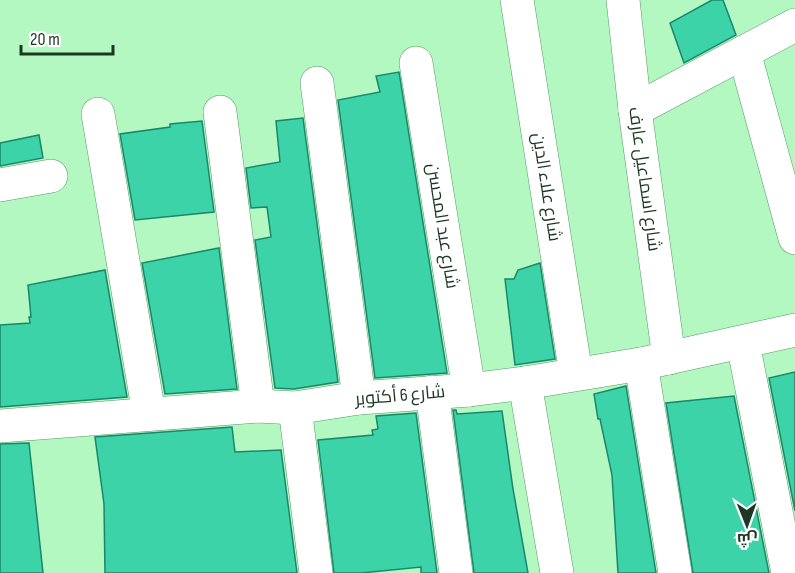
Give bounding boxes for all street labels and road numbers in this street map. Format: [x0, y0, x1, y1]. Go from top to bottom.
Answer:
street label: شارع اسماعيل عارف [623, 106, 665, 253]
street label: شارع علاء الدين [527, 131, 565, 243]
street label: شارع عبد المحسن [421, 162, 463, 290]
street label: شارع 6 أكتوبر [353, 380, 446, 411]

